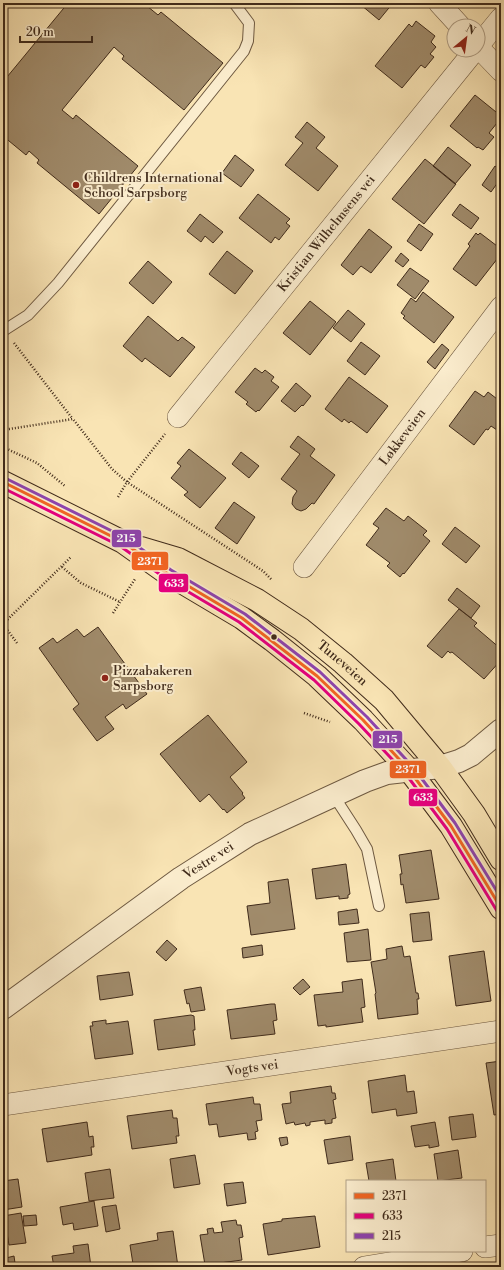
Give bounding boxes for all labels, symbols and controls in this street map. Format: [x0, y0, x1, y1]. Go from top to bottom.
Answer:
scale bar [20, 18, 92, 44]
north arrow [446, 18, 486, 58]
text: N [463, 22, 478, 39]
text: 20 m [26, 25, 54, 40]
place label: Childrens International School Sarpsborg [84, 170, 223, 201]
street label: Kristian Wilhelmsens vei [274, 172, 379, 295]
marker: Childrens International School Sarpsborg [71, 180, 81, 190]
street label: Løkkeveien [376, 405, 429, 469]
line badge: 215 [111, 529, 142, 548]
text: 215 [116, 532, 136, 546]
line badge: 2371 [131, 551, 169, 571]
text: 2371 [137, 555, 163, 569]
line badge: 633 [158, 573, 189, 593]
text: 633 [164, 577, 184, 591]
unlabelled marker [269, 632, 279, 642]
street label: Tuneveien [314, 637, 371, 689]
place label: Pizzabakeren Sarpsborg [113, 663, 193, 694]
marker: Pizzabakeren Sarpsborg [100, 673, 110, 683]
line badge: 215 [372, 730, 403, 749]
text: 215 [378, 733, 398, 747]
line badge: 2371 [389, 760, 427, 779]
text: 2371 [395, 763, 421, 777]
line badge: 633 [408, 788, 438, 807]
text: 633 [413, 791, 433, 805]
street label: Vestre vei [179, 838, 237, 883]
street label: Vogts vei [224, 1056, 279, 1080]
legend [346, 1180, 486, 1252]
text: 2371 [382, 1189, 408, 1204]
text: 633 [382, 1209, 403, 1224]
text: 215 [382, 1229, 401, 1244]

